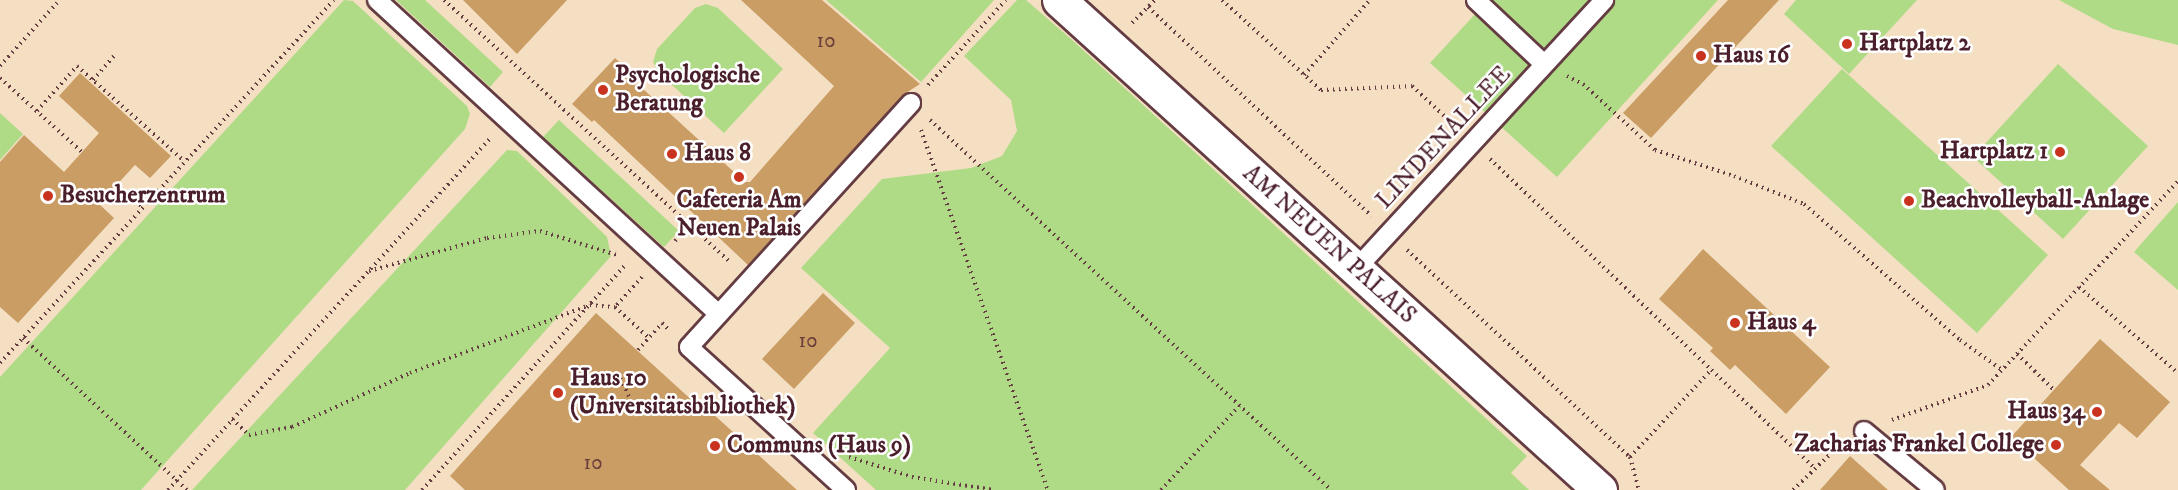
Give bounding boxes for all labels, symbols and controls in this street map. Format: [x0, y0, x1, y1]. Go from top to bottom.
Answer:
house number: 10 [817, 28, 835, 54]
place label: Hartplatz 2 [1859, 30, 1970, 58]
marker: Hartplatz 2 [1840, 37, 1854, 51]
place label: Haus 16 [1713, 42, 1789, 70]
marker: Haus 16 [1694, 49, 1708, 63]
street label: LINDENALLEE [1371, 61, 1517, 215]
place label: Psychologische Beratung [615, 62, 760, 118]
marker: Psychologische Beratung [596, 83, 610, 97]
place label: Hartplatz 1 [1940, 138, 2048, 166]
place label: Haus 8 [684, 140, 751, 168]
marker: Hartplatz 1 [2053, 145, 2067, 159]
marker: Haus 8 [665, 147, 679, 161]
street label: AM NEUEN PALAIS [1236, 160, 1422, 330]
marker: Cafeteria Am Neuen Palais [732, 170, 746, 184]
place label: Besucherzentrum [60, 182, 225, 210]
place label: Cafeteria Am Neuen Palais [676, 187, 802, 243]
place label: Beachvolleyball-Anlage [1921, 187, 2149, 215]
marker: Besucherzentrum [41, 189, 55, 203]
marker: Beachvolleyball-Anlage [1902, 194, 1916, 208]
place label: Haus 4 [1747, 309, 1816, 337]
marker: Haus 4 [1728, 316, 1742, 330]
house number: 10 [799, 328, 817, 354]
place label: Haus 10 (Universitätsbibliothek) [570, 365, 795, 421]
marker: Haus 10 (Universitätsbibliothek) [551, 386, 565, 400]
place label: Haus 34 [2007, 398, 2085, 426]
marker: Haus 34 [2090, 405, 2104, 419]
place label: Zacharias Frankel College [1794, 431, 2044, 459]
place label: Communs (Haus 9) [727, 432, 911, 460]
marker: Zacharias Frankel College [2049, 438, 2063, 452]
marker: Communs (Haus 9) [708, 439, 722, 453]
house number: 10 [584, 450, 602, 476]

